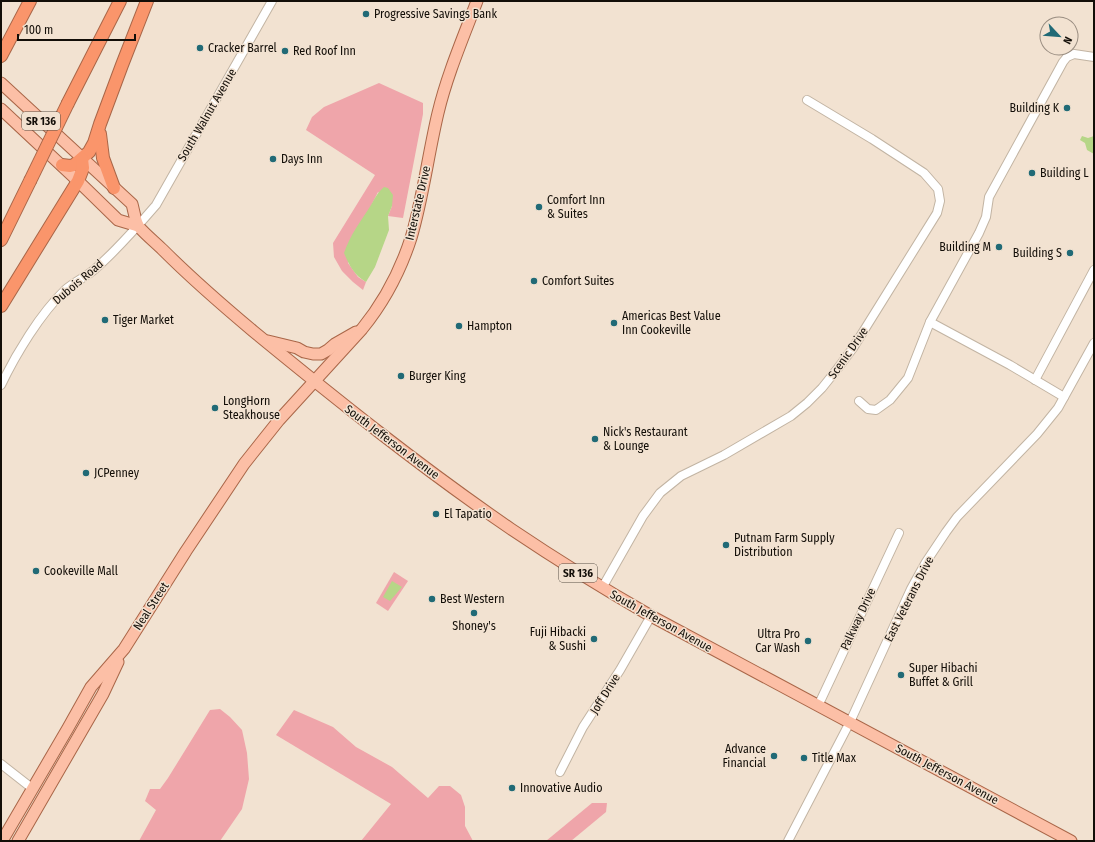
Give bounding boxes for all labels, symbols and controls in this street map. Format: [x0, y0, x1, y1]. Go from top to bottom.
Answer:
place label: Progressive Savings Bank [374, 7, 497, 21]
marker: Progressive Savings Bank [361, 9, 371, 19]
scale bar [18, 16, 135, 42]
north arrow [1039, 16, 1079, 56]
text: 100 m [24, 23, 53, 37]
text: N [1060, 34, 1075, 46]
place label: Cracker Barrel [208, 41, 277, 55]
marker: Cracker Barrel [195, 43, 205, 53]
place label: Red Roof Inn [293, 44, 356, 58]
marker: Red Roof Inn [280, 46, 290, 56]
street label: South Walnut Avenue [175, 66, 239, 164]
place label: Building K [1009, 101, 1060, 115]
marker: Building K [1062, 103, 1072, 113]
road number: SR 136 [22, 112, 60, 130]
place label: Days Inn [281, 152, 323, 166]
marker: Days Inn [268, 154, 278, 164]
street label: Interstate Drive [403, 164, 433, 242]
place label: Building L [1040, 166, 1089, 180]
marker: Building L [1027, 168, 1037, 178]
place label: Comfort Inn & Suites [547, 193, 605, 221]
marker: Comfort Inn & Suites [534, 202, 544, 212]
place label: Building M [939, 240, 991, 254]
marker: Building M [994, 242, 1004, 252]
place label: Building S [1013, 246, 1062, 260]
marker: Building S [1065, 248, 1075, 258]
street label: Dubois Road [50, 257, 106, 307]
place label: Comfort Suites [542, 274, 614, 288]
marker: Comfort Suites [529, 276, 539, 286]
place label: Americas Best Value Inn Cookeville [622, 309, 721, 337]
place label: Tiger Market [113, 313, 174, 327]
marker: Tiger Market [100, 315, 110, 325]
marker: Americas Best Value Inn Cookeville [609, 318, 619, 328]
place label: Hampton [467, 319, 512, 333]
marker: Hampton [454, 321, 464, 331]
street label: Scenic Drive [825, 325, 871, 381]
place label: Burger King [409, 369, 466, 383]
marker: Burger King [396, 371, 406, 381]
place label: LongHorn Steakhouse [223, 394, 280, 422]
street label: South Jefferson Avenue [342, 402, 442, 482]
marker: LongHorn Steakhouse [210, 403, 220, 413]
place label: Nick's Restaurant & Lounge [603, 425, 688, 453]
marker: Nick's Restaurant & Lounge [590, 434, 600, 444]
place label: JCPenney [94, 466, 140, 480]
marker: JCPenney [81, 468, 91, 478]
place label: El Tapatio [444, 507, 492, 521]
marker: El Tapatio [431, 509, 441, 519]
place label: Putnam Farm Supply Distribution [734, 531, 835, 559]
marker: Putnam Farm Supply Distribution [721, 540, 731, 550]
street label: East Veterans Drive [881, 554, 937, 644]
place label: Cookeville Mall [44, 564, 118, 578]
road number: SR 136 [559, 564, 597, 582]
marker: Cookeville Mall [31, 566, 41, 576]
street label: Neal Street [130, 579, 172, 633]
street label: Palkway Drive [837, 586, 879, 652]
street label: South Jefferson Avenue [607, 587, 715, 655]
place label: Best Western [440, 592, 504, 606]
marker: Best Western [427, 594, 437, 604]
marker: Shoney's [469, 608, 479, 618]
place label: Shoney's [452, 619, 496, 633]
place label: Fuji Hibacki & Sushi [530, 625, 586, 653]
place label: Ultra Pro Car Wash [755, 627, 800, 655]
marker: Fuji Hibacki & Sushi [589, 634, 599, 644]
marker: Ultra Pro Car Wash [803, 636, 813, 646]
place label: Super Hibachi Buffet & Grill [909, 661, 978, 689]
marker: Super Hibachi Buffet & Grill [896, 670, 906, 680]
street label: Joff Drive [587, 671, 623, 717]
street label: South Jefferson Avenue [893, 741, 1001, 807]
place label: Advance Financial [722, 742, 766, 770]
marker: Advance Financial [769, 751, 779, 761]
place label: Title Max [812, 751, 857, 765]
marker: Title Max [799, 753, 809, 763]
place label: Innovative Audio [520, 781, 602, 795]
marker: Innovative Audio [507, 783, 517, 793]

